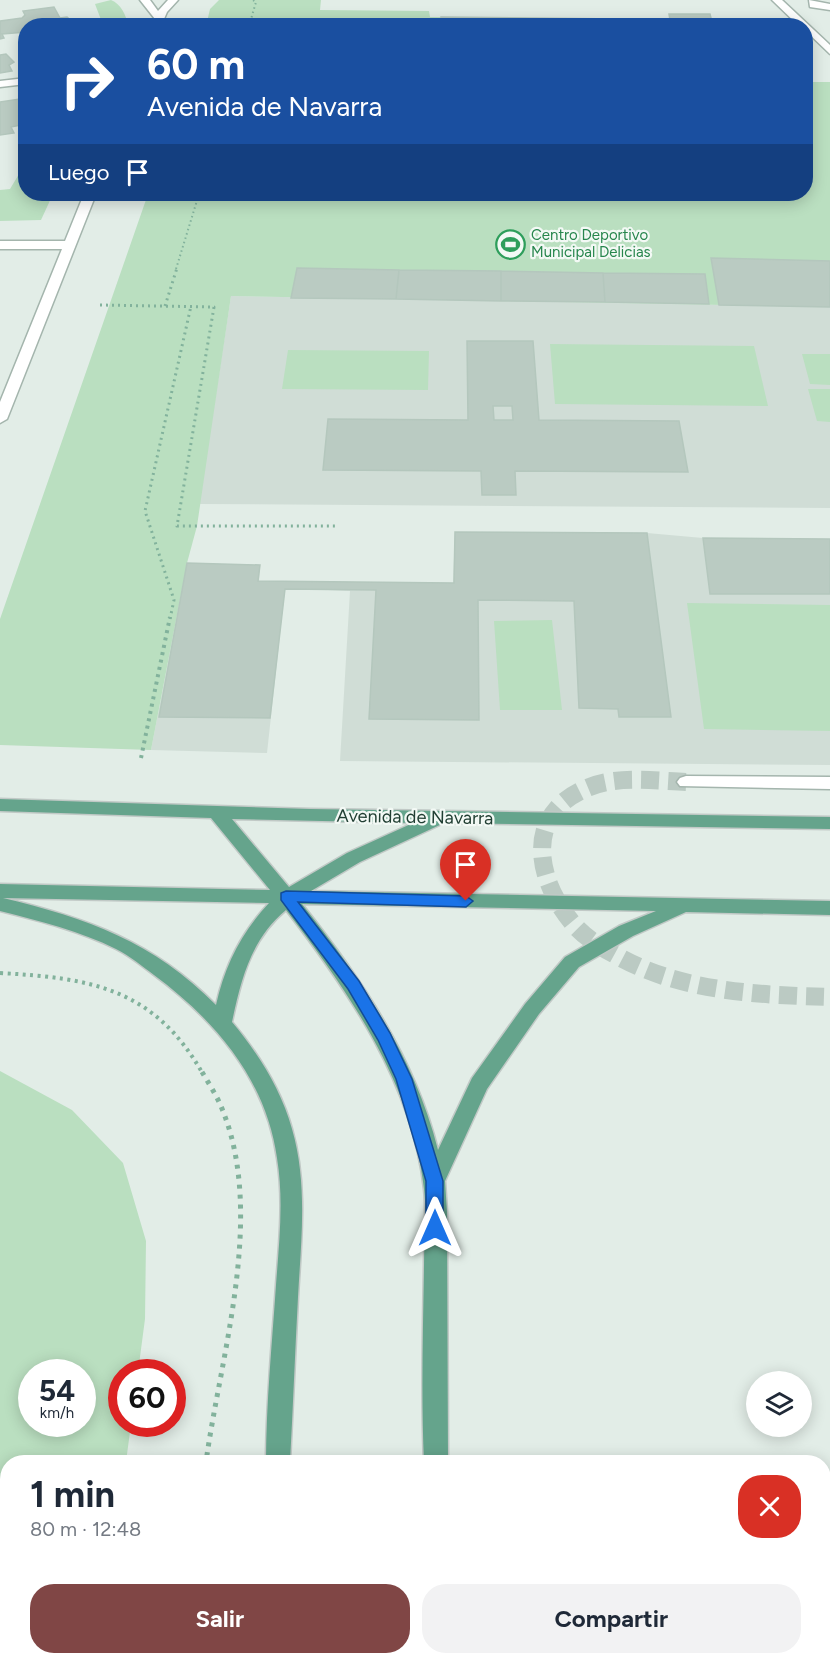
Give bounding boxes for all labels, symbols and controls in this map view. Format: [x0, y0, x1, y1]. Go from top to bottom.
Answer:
text: 60 m [147, 39, 245, 90]
icon: right [48, 42, 126, 120]
text: Avenida de Navarra [147, 90, 382, 123]
icon: arrive [121, 156, 154, 189]
text: Luego [48, 159, 109, 186]
place label: Centro Deportivo Municipal Delicias [531, 226, 651, 261]
sports icon: Centro Deportivo Municipal Delicias [494, 228, 526, 260]
street label: Avenida de Navarra [336, 805, 494, 829]
pin [440, 839, 491, 901]
icon: arrive [449, 848, 482, 881]
position arrow [403, 1196, 467, 1260]
speed limit sign: 60 [108, 1359, 186, 1437]
map controls [746, 1371, 812, 1437]
button: layers [746, 1371, 812, 1437]
text: 54 [39, 1372, 75, 1409]
text: km/h [40, 1404, 74, 1422]
text: 1 min [30, 1473, 115, 1516]
button: close [738, 1475, 801, 1538]
text: 80 m · 12:48 [30, 1517, 141, 1541]
button: Salir [30, 1584, 410, 1653]
button: Compartir [422, 1584, 801, 1653]

